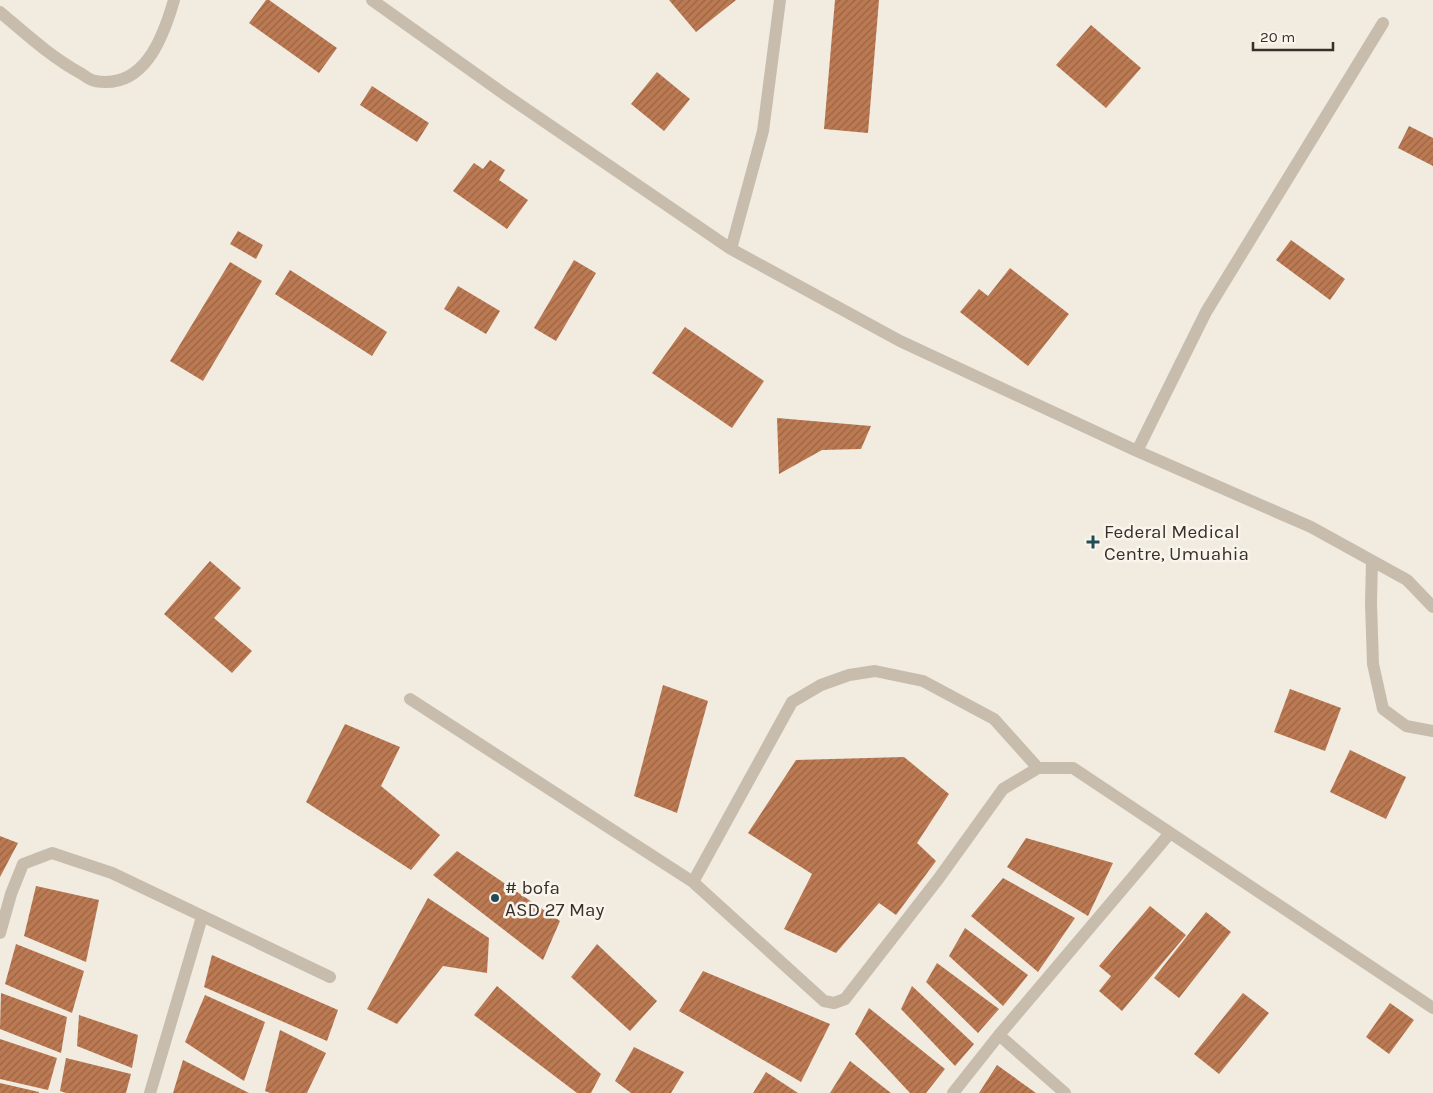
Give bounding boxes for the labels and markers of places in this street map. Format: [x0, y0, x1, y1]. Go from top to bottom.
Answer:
place label: Federal Medical Centre, Umuahia [1104, 521, 1249, 565]
marker: Federal Medical Centre, Umuahia [1086, 535, 1100, 549]
place label: # bofa ASD 27 May [505, 877, 604, 921]
marker: # bofa ASD 27 May [489, 892, 501, 904]

